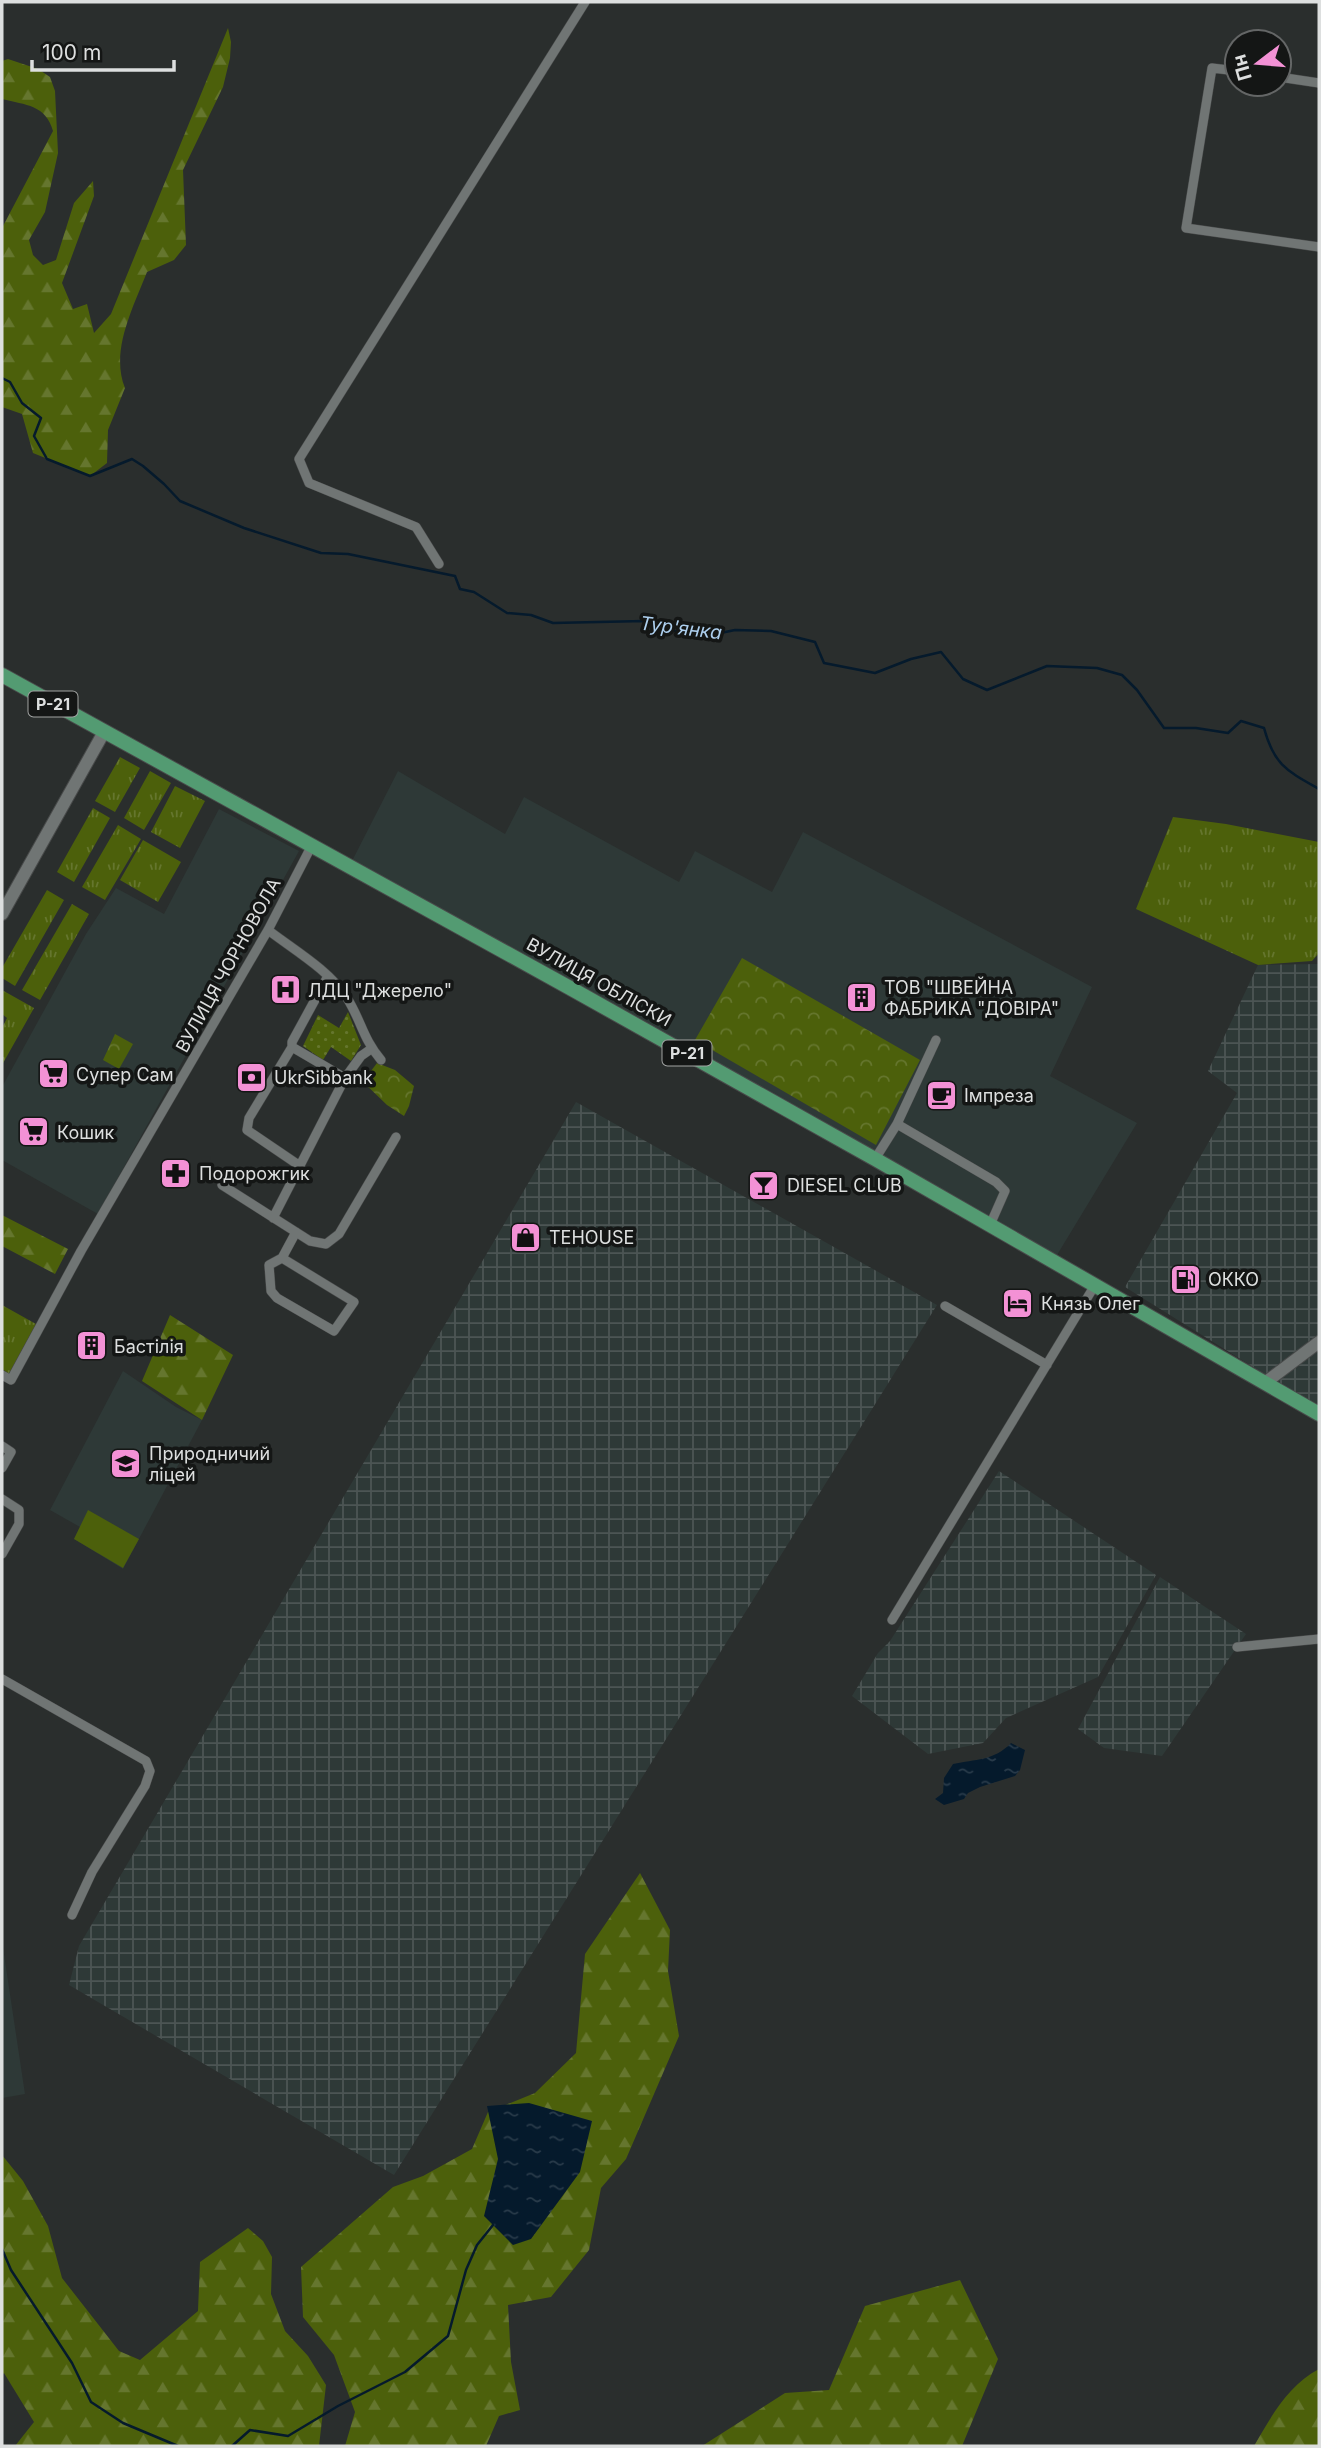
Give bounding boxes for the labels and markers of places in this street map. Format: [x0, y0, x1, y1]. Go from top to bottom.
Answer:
hospital icon: ЛДЦ "Джерело" [268, 973, 302, 1007]
place label: ТОВ "ШВЕЙНА ФАБРИКА "ДОВІРА" [884, 976, 1059, 1019]
place label: ЛДЦ "Джерело" [308, 980, 452, 1001]
building icon: ТОВ "ШВЕЙНА ФАБРИКА "ДОВІРА" [844, 980, 878, 1014]
supermarket icon: Супер Сам [36, 1057, 70, 1091]
bank icon: UkrSibbank [234, 1060, 268, 1094]
place label: Супер Сам [76, 1064, 174, 1085]
place label: UkrSibbank [274, 1067, 373, 1088]
cafe icon: Імпреза [924, 1078, 958, 1112]
place label: Імпреза [964, 1085, 1034, 1106]
supermarket icon: Кошик [17, 1115, 51, 1149]
place label: Кошик [57, 1122, 115, 1143]
pharmacy icon: Подорожгик [159, 1156, 193, 1190]
place label: Подорожгик [199, 1163, 310, 1184]
bar icon: DIESEL CLUB [747, 1168, 781, 1202]
place label: DIESEL CLUB [787, 1175, 902, 1196]
shop icon: TEHOUSE [509, 1220, 543, 1254]
place label: TEHOUSE [549, 1227, 634, 1248]
fuel station icon: ОККО [1168, 1262, 1202, 1296]
place label: ОККО [1208, 1269, 1259, 1290]
hotel icon: Князь Олег [1001, 1286, 1035, 1320]
place label: Князь Олег [1041, 1293, 1140, 1314]
building icon: Бастілія [74, 1329, 108, 1363]
place label: Бастілія [114, 1336, 184, 1357]
place label: Природничий ліцей [149, 1443, 270, 1485]
school or university icon: Природничий ліцей [109, 1446, 143, 1480]

